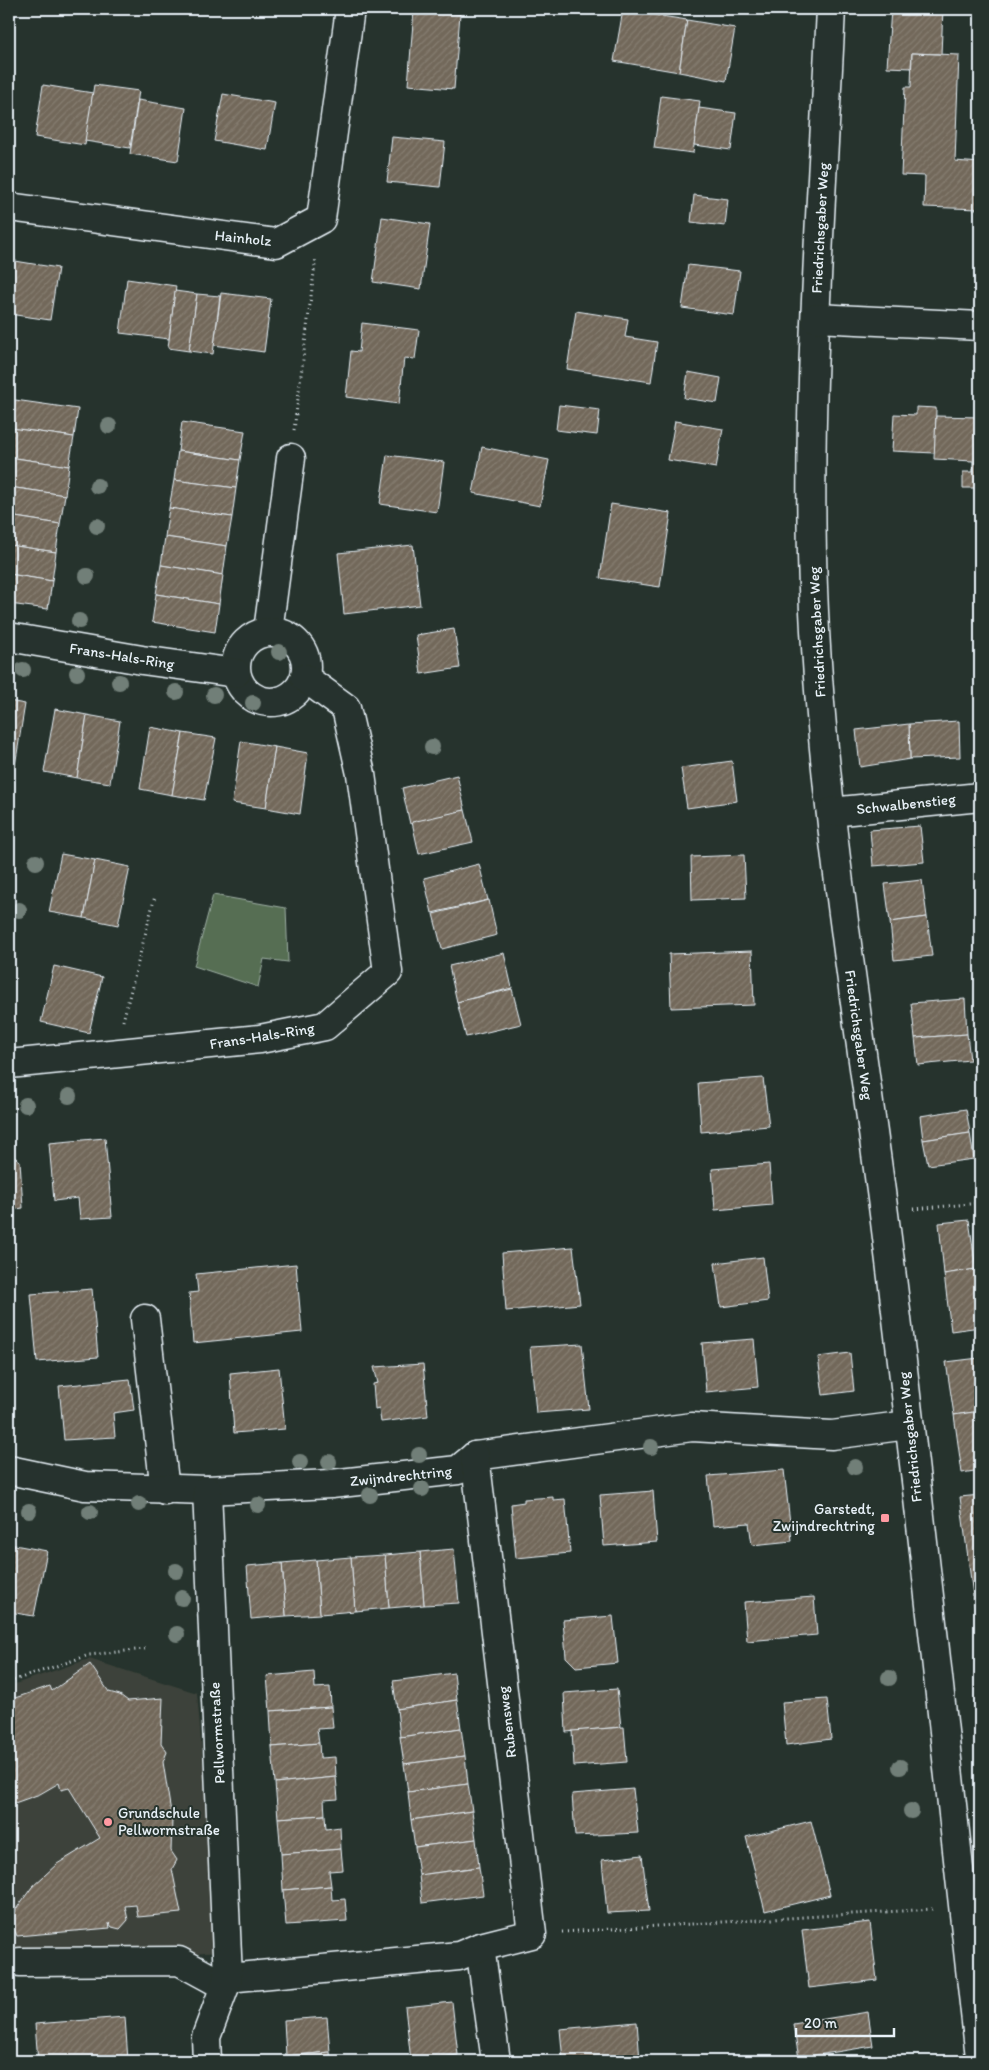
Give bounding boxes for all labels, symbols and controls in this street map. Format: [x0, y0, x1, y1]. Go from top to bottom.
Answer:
street label: Friedrichsgaber Weg [808, 162, 832, 294]
street label: Hainholz [214, 226, 272, 250]
street label: Friedrichsgaber Weg [805, 566, 829, 698]
street label: Frans-Hals-Ring [68, 639, 176, 673]
street label: Schwalbenstieg [855, 790, 957, 818]
street label: Friedrichsgaber Weg [841, 969, 877, 1102]
street label: Frans-Hals-Ring [208, 1019, 316, 1053]
street label: Friedrichsgaber Weg [894, 1371, 926, 1503]
street label: Zwijndrechtring [349, 1462, 453, 1490]
place label: Garstedt, Zwijndrechtring [773, 1500, 875, 1535]
marker: Garstedt, Zwijndrechtring [879, 1512, 891, 1524]
street label: Pellwormstraße [205, 1682, 229, 1784]
street label: Rubensweg [494, 1685, 520, 1759]
place label: Grundschule Pellwormstraße [118, 1804, 220, 1839]
marker: Grundschule Pellwormstraße [102, 1816, 114, 1828]
scale bar [796, 2005, 894, 2037]
text: 20 m [804, 2014, 838, 2032]

